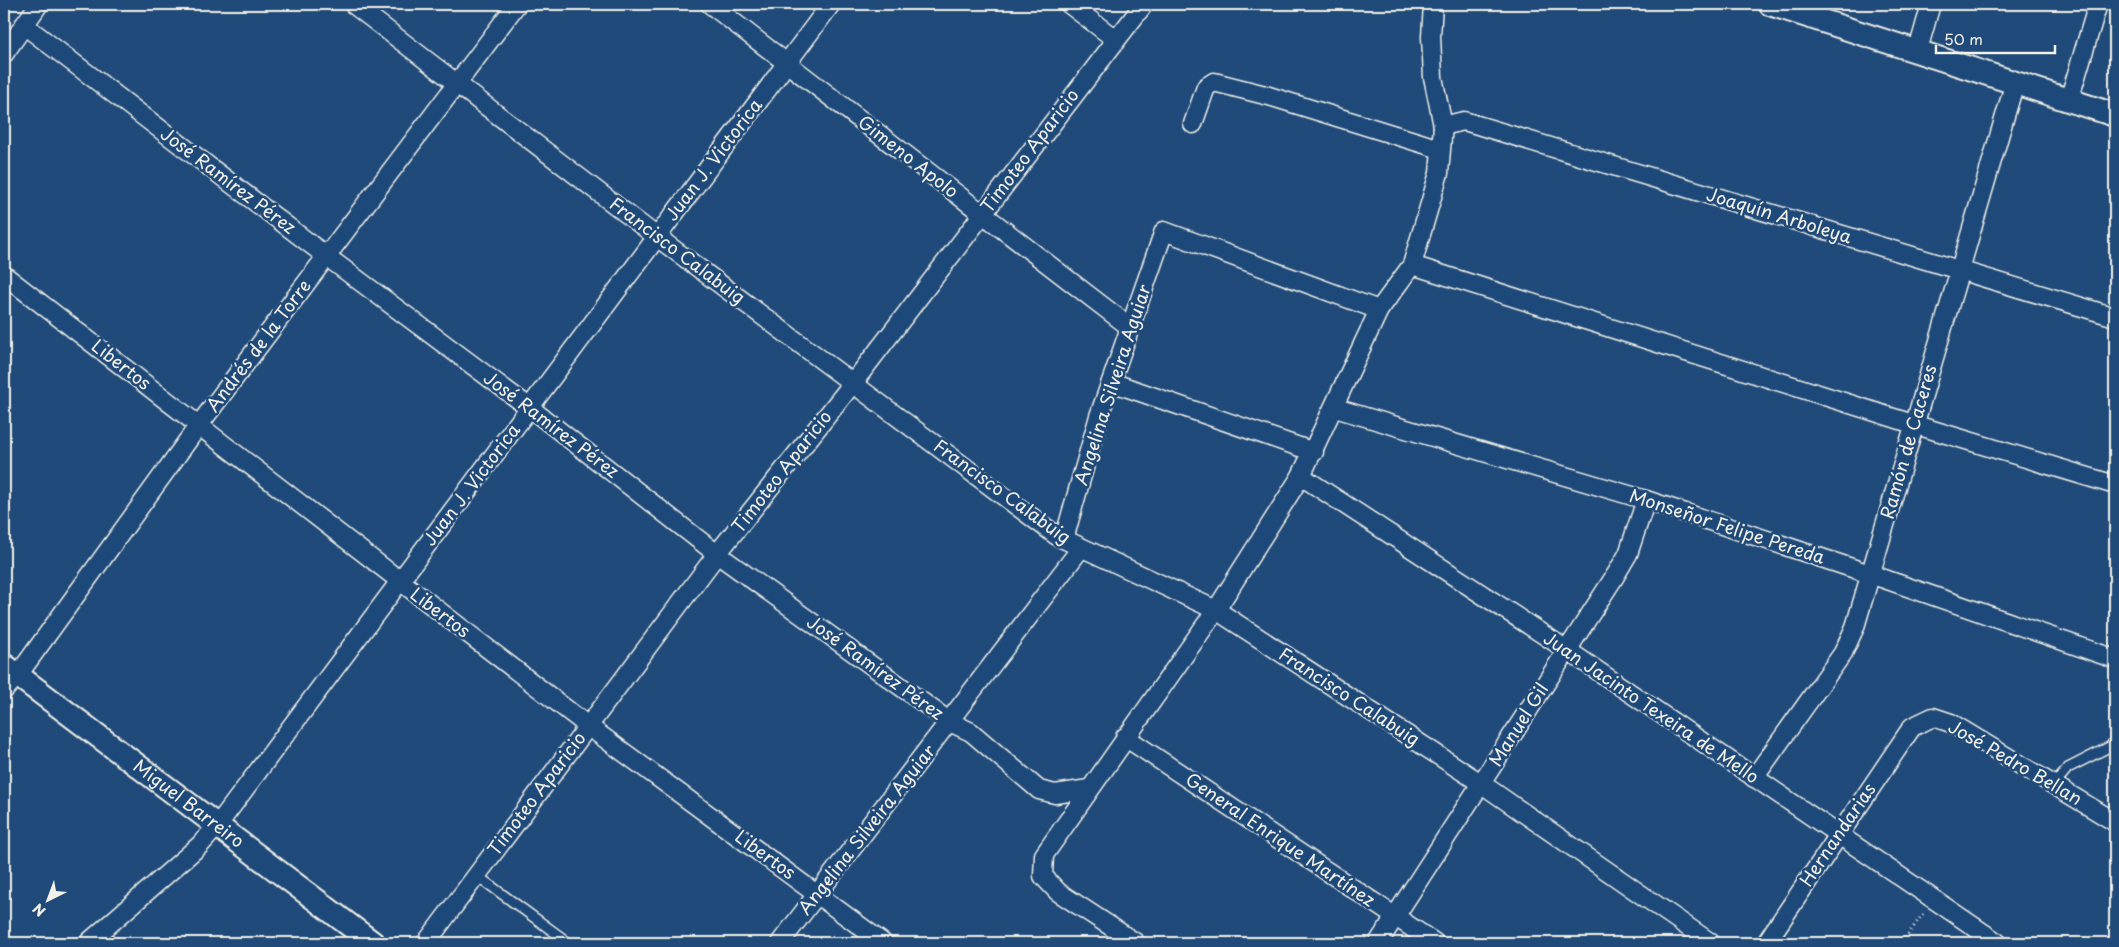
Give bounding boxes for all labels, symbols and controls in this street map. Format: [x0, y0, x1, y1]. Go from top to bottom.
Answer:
scale bar [1936, 22, 2055, 54]
text: 50 m [1944, 27, 1983, 50]
street label: Timoteo Aparicio [973, 82, 1084, 218]
street label: Juan J. Victorica [658, 92, 768, 226]
street label: Gimeno Apolo [853, 108, 965, 204]
street label: José Ramírez Pérez [155, 120, 302, 240]
street label: Joaquín Arboleya [1704, 180, 1856, 250]
street label: Francisco Calabuig [604, 190, 751, 310]
street label: Andrés de la Torre [199, 273, 317, 417]
street label: Angelina Silveira Aguiar [1066, 280, 1157, 488]
street label: Libertos [86, 332, 157, 396]
street label: Ramón de Caceres [1873, 361, 1943, 522]
street label: José Ramírez Pérez [478, 364, 625, 484]
street label: Timoteo Aparicio [724, 404, 837, 538]
street label: Juan J. Victorica [416, 417, 526, 551]
street label: Francisco Calabuig [929, 432, 1077, 550]
street label: Monseñor Felipe Pereda [1626, 481, 1829, 570]
street label: Libertos [405, 580, 477, 643]
street label: José Ramírez Pérez [802, 608, 950, 726]
street label: Juan Jacinto Texeira de Mello [1539, 624, 1765, 789]
street label: Francisco Calabuig [1274, 640, 1426, 752]
street label: Manuel Gil [1481, 677, 1554, 771]
street label: José Pedro Bellan [1944, 712, 2088, 811]
street label: Timoteo Aparicio [480, 725, 591, 861]
street label: Angelina Silveira Aguiar [791, 737, 942, 920]
street label: Miguel Barreiro [128, 752, 251, 854]
street label: General Enrique Martínez [1181, 765, 1381, 913]
street label: Hernandarias [1792, 777, 1881, 891]
street label: Libertos [730, 823, 802, 885]
north arrow [22, 874, 72, 924]
text: N [28, 899, 50, 922]

